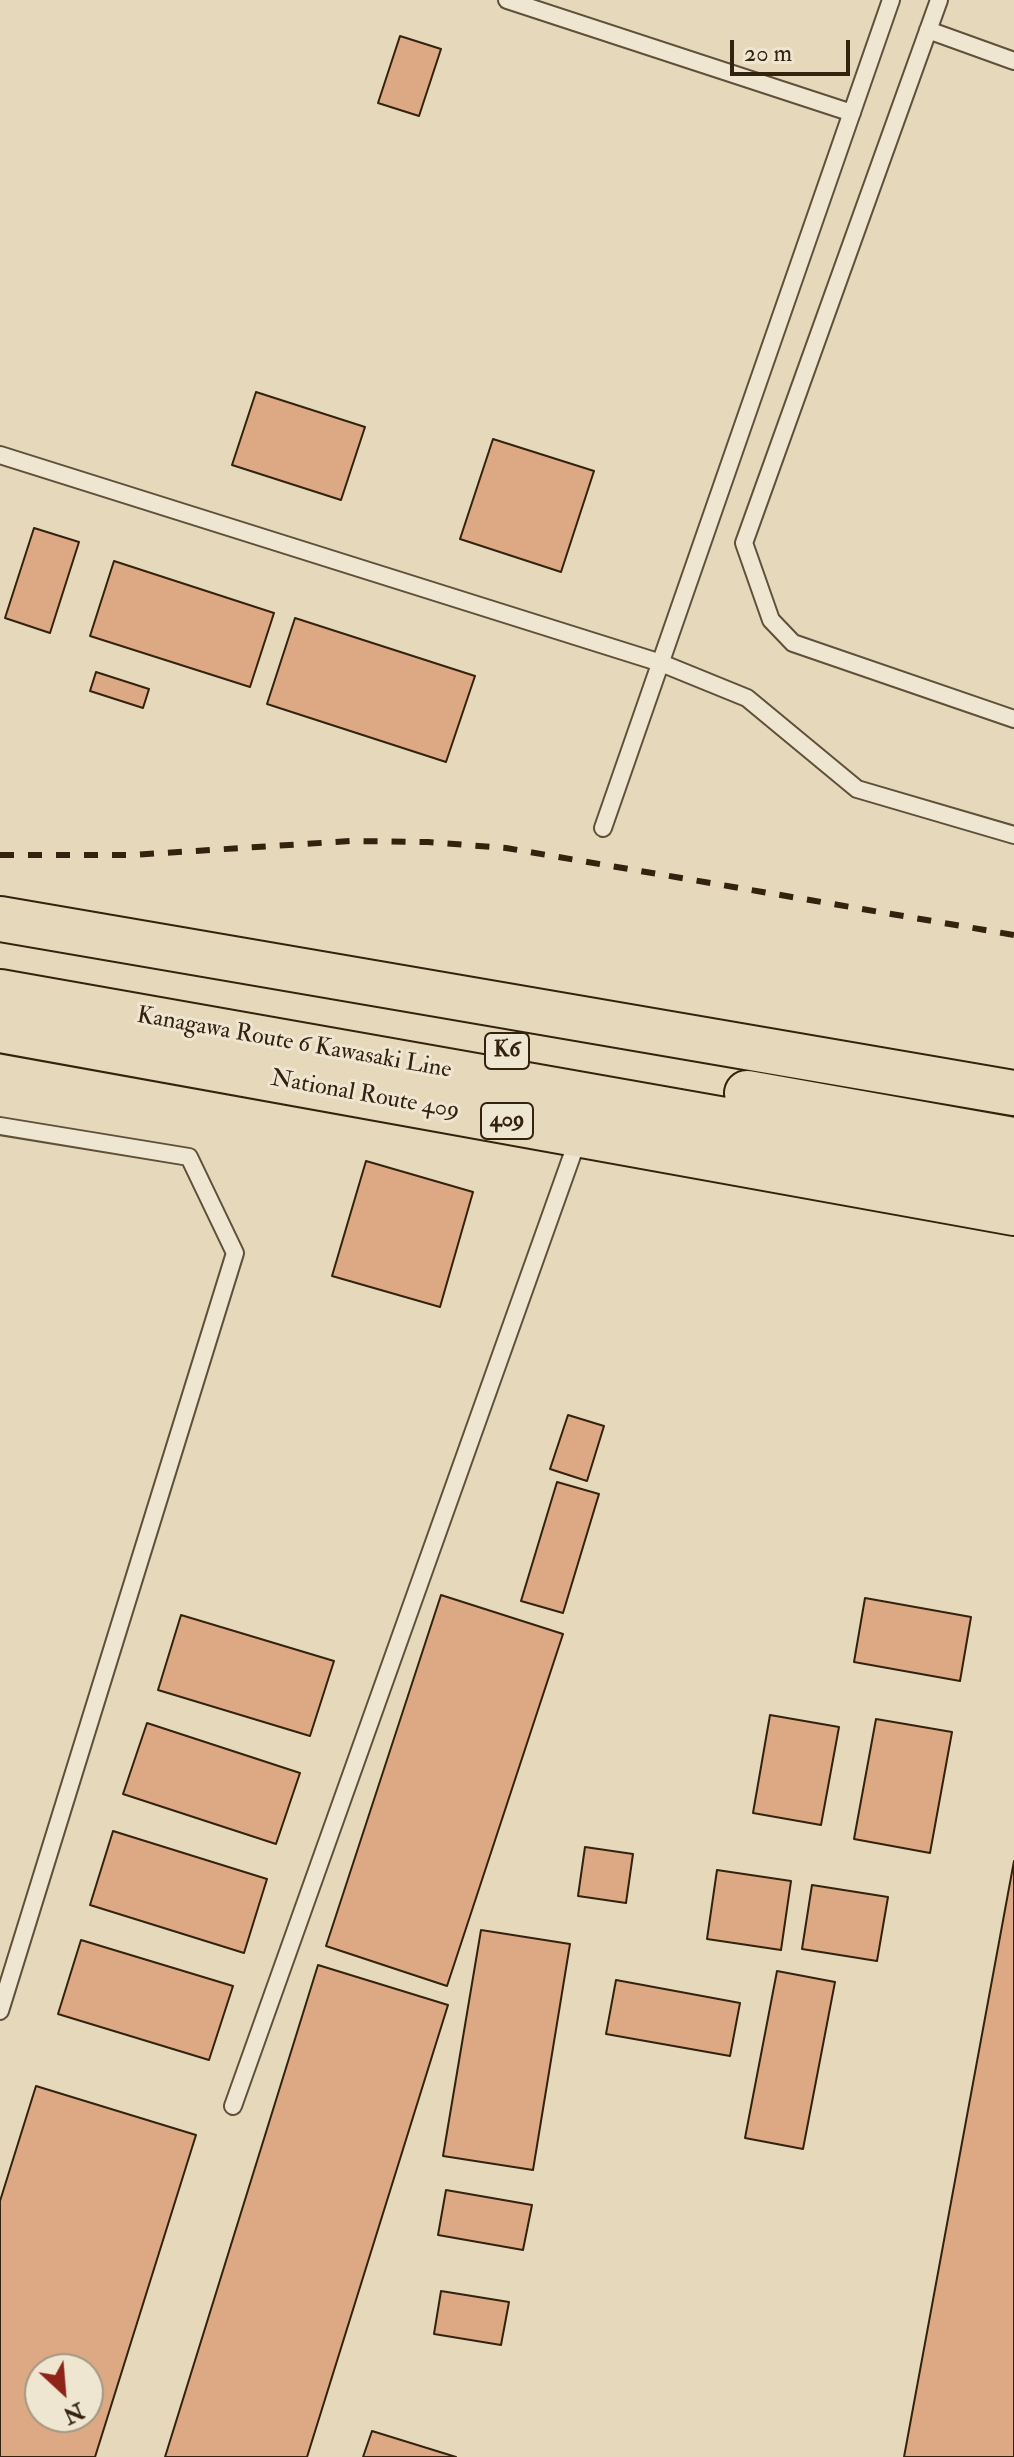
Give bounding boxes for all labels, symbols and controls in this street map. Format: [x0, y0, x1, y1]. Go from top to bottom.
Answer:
scale bar [734, 24, 854, 74]
text: 20 m [744, 38, 792, 69]
street label: Kanagawa Route 6 Kawasaki Line [134, 1002, 454, 1086]
road number: K6 [485, 1033, 529, 1069]
street label: National Route 409 [268, 1065, 462, 1127]
road number: 409 [481, 1103, 533, 1139]
north arrow [24, 2353, 104, 2433]
text: N [59, 2396, 89, 2430]

